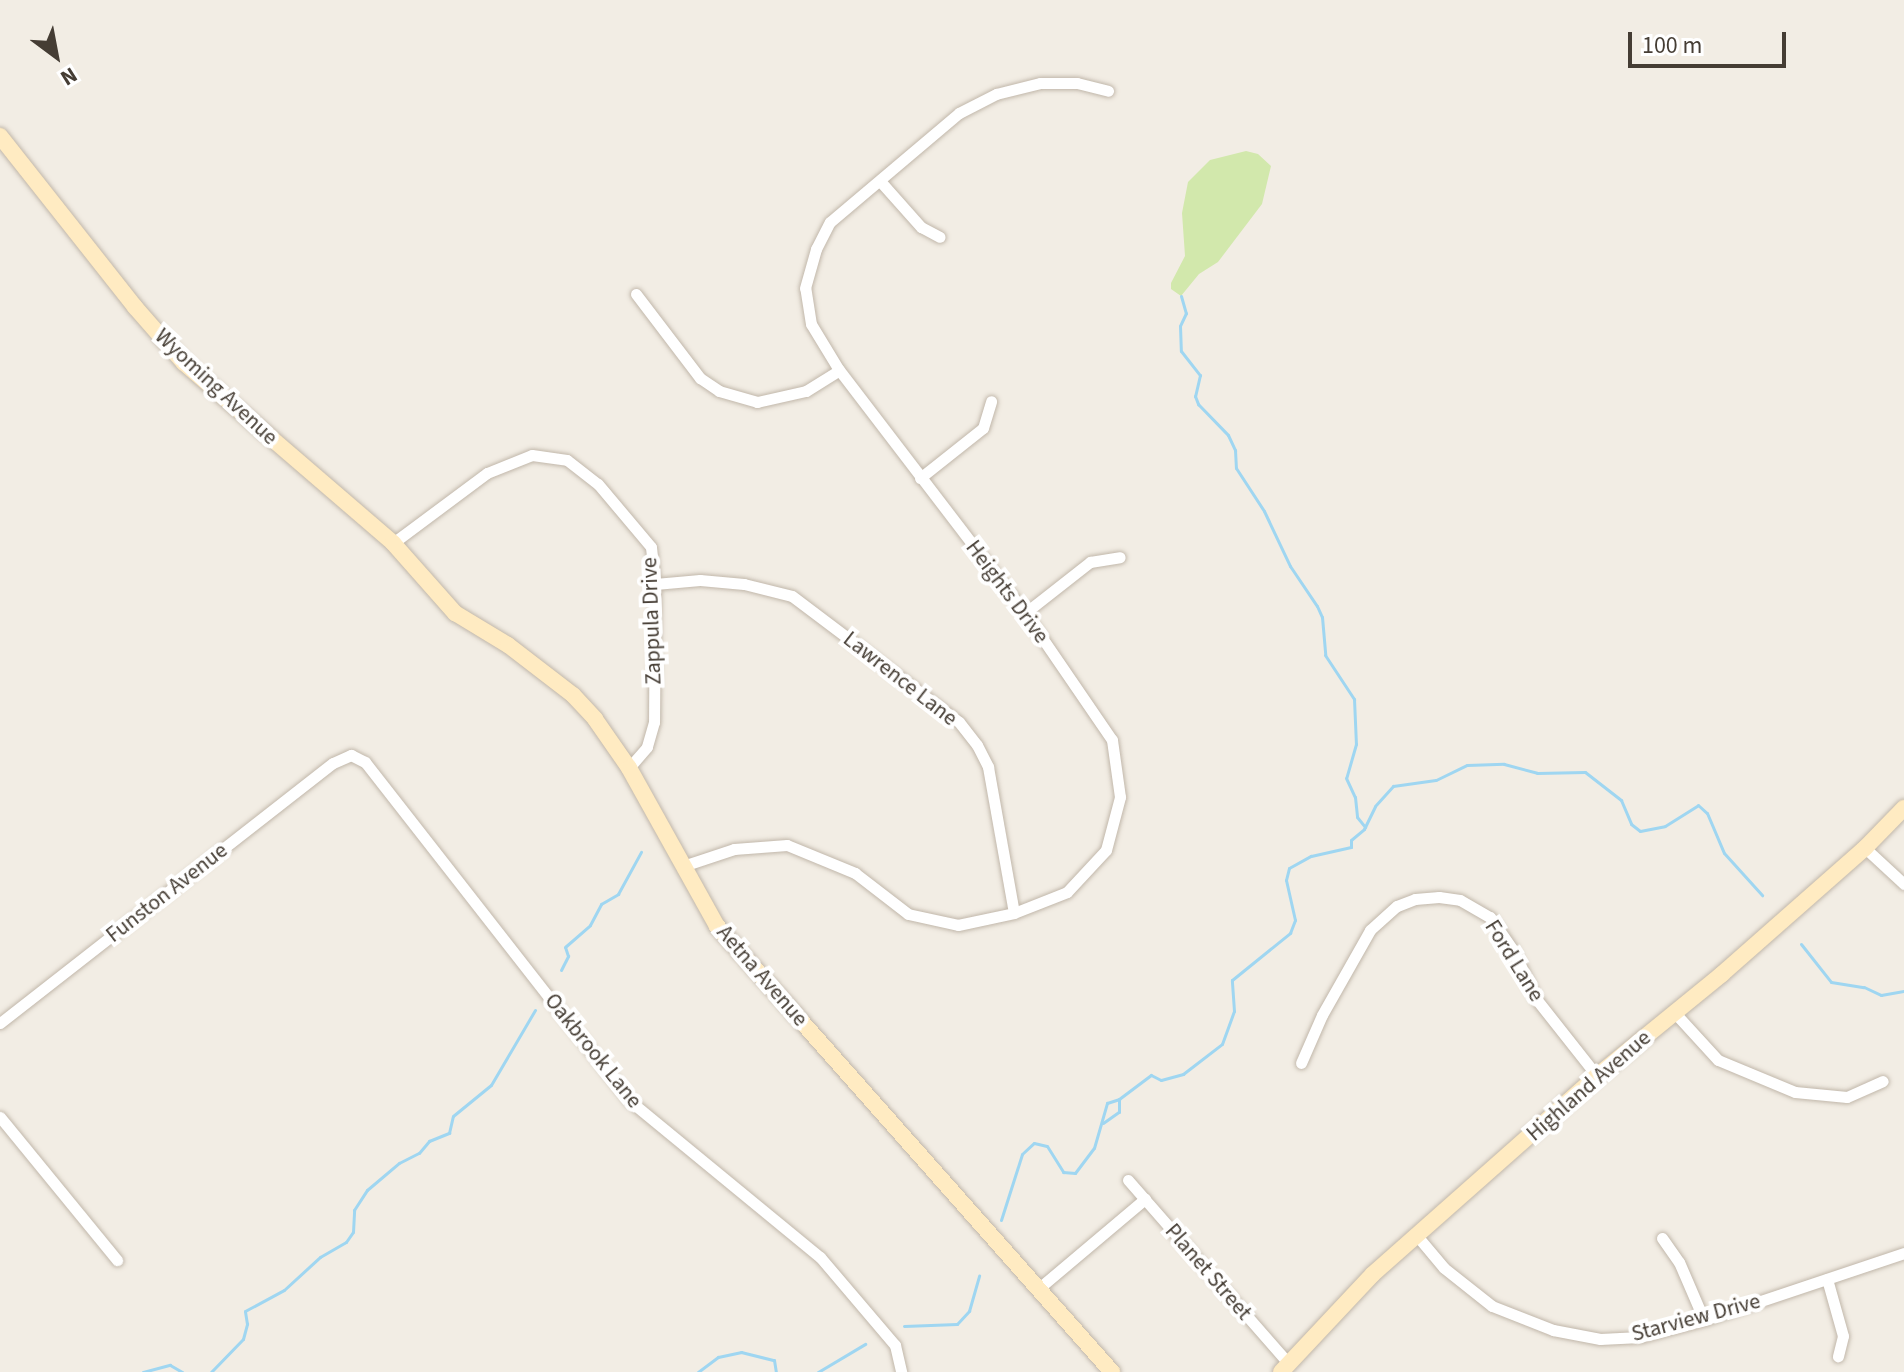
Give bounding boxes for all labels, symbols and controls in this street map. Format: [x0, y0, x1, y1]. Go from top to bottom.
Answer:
north arrow [16, 16, 96, 96]
scale bar [1632, 16, 1790, 66]
text: 100 m [1642, 28, 1702, 63]
text: N [54, 59, 83, 94]
street label: Wyoming Avenue [149, 323, 283, 451]
street label: Heights Drive [960, 535, 1054, 649]
street label: Zappula Drive [637, 557, 667, 685]
street label: Lawrence Lane [838, 626, 962, 732]
street label: Funston Avenue [101, 837, 233, 949]
street label: Ford Lane [1479, 915, 1549, 1007]
street label: Aetna Avenue [711, 920, 813, 1032]
street label: Oakbrook Lane [539, 988, 647, 1114]
street label: Highland Avenue [1521, 1025, 1657, 1147]
street label: Planet Street [1159, 1218, 1257, 1326]
street label: Starview Drive [1629, 1288, 1763, 1348]

